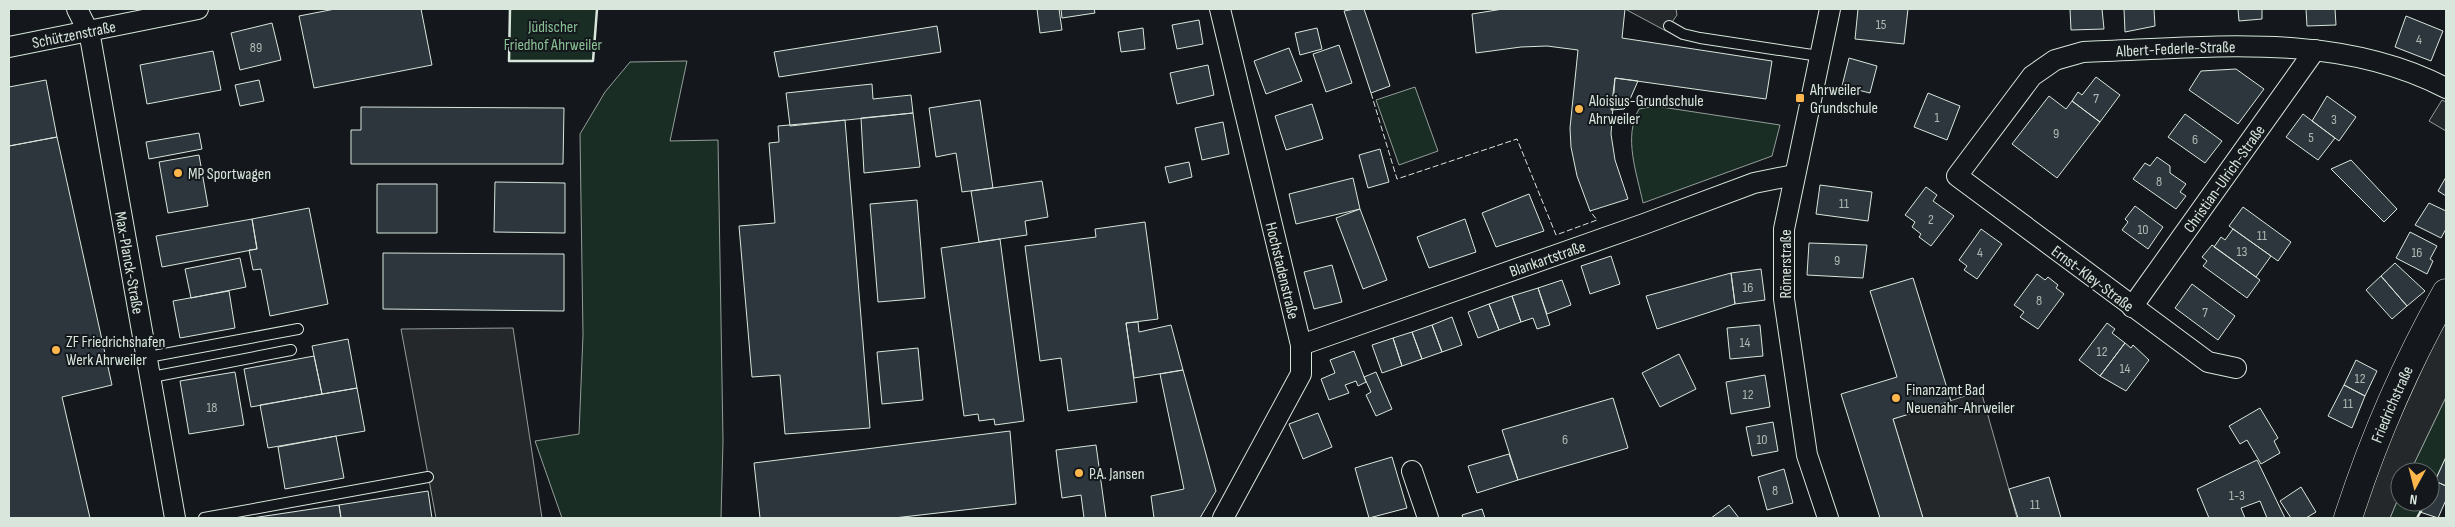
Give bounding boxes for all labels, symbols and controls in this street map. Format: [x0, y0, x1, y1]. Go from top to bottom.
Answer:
house number: 15 [1876, 16, 1887, 33]
street label: Schützenstraße [30, 18, 118, 53]
park label: Jüdischer Friedhof Ahrweiler [504, 18, 603, 55]
house number: 4 [2416, 31, 2422, 48]
street label: Albert-Federle-Straße [2115, 38, 2235, 62]
house number: 89 [250, 39, 262, 56]
place label: Ahrweiler Grundschule [1809, 81, 1878, 118]
house number: 7 [2093, 90, 2099, 107]
place label: Aloisius-Grundschule Ahrweiler [1588, 92, 1704, 129]
marker: Ahrweiler Grundschule [1794, 92, 1806, 104]
marker: Aloisius-Grundschule Ahrweiler [1573, 103, 1585, 115]
house number: 1 [1935, 109, 1940, 126]
house number: 3 [2331, 111, 2337, 128]
street label: Christian-Ulrich-Straße [2180, 122, 2270, 237]
house number: 9 [2053, 125, 2059, 142]
house number: 5 [2308, 129, 2314, 146]
house number: 6 [2192, 131, 2198, 148]
place label: MP Sportwagen [188, 165, 271, 184]
marker: MP Sportwagen [172, 167, 184, 179]
house number: 8 [2156, 173, 2162, 190]
house number: 11 [1839, 195, 1849, 212]
street label: Max-Planck-Straße [110, 210, 147, 316]
house number: 2 [1928, 211, 1934, 228]
street label: Hochstadenstraße [1261, 220, 1302, 321]
house number: 10 [2137, 221, 2149, 238]
house number: 11 [2257, 227, 2267, 244]
street label: Römerstraße [1777, 229, 1796, 299]
street label: Blankartstraße [1507, 237, 1588, 282]
street label: Ernst-Kley-Straße [2047, 242, 2137, 316]
house number: 13 [2237, 243, 2248, 260]
house number: 4 [1977, 244, 1983, 261]
house number: 16 [2411, 244, 2423, 261]
house number: 9 [1834, 252, 1840, 269]
house number: 16 [1742, 279, 1754, 296]
house number: 8 [2036, 292, 2042, 309]
house number: 7 [2202, 304, 2208, 321]
place label: ZF Friedrichshafen Werk Ahrweiler [66, 333, 165, 370]
house number: 14 [1740, 334, 1751, 351]
house number: 12 [2097, 343, 2108, 360]
marker: ZF Friedrichshafen Werk Ahrweiler [50, 344, 62, 356]
house number: 14 [2120, 360, 2131, 377]
street label: Friedrichstraße [2368, 363, 2418, 446]
house number: 12 [2355, 370, 2366, 387]
place label: Finanzamt Bad Neuenahr-Ahrweiler [1906, 381, 2015, 418]
house number: 12 [1743, 386, 1754, 403]
marker: Finanzamt Bad Neuenahr-Ahrweiler [1890, 392, 1902, 404]
house number: 11 [2343, 395, 2353, 412]
house number: 18 [206, 399, 218, 416]
house number: 6 [1562, 431, 1568, 448]
house number: 10 [1756, 431, 1768, 448]
north arrow [2390, 462, 2440, 512]
place label: P.A. Jansen [1089, 465, 1145, 484]
marker: P.A. Jansen [1073, 467, 1085, 479]
house number: 8 [1772, 482, 1778, 499]
house number: 1-3 [2229, 487, 2245, 504]
text: N [2409, 491, 2418, 508]
house number: 11 [2030, 496, 2040, 513]

